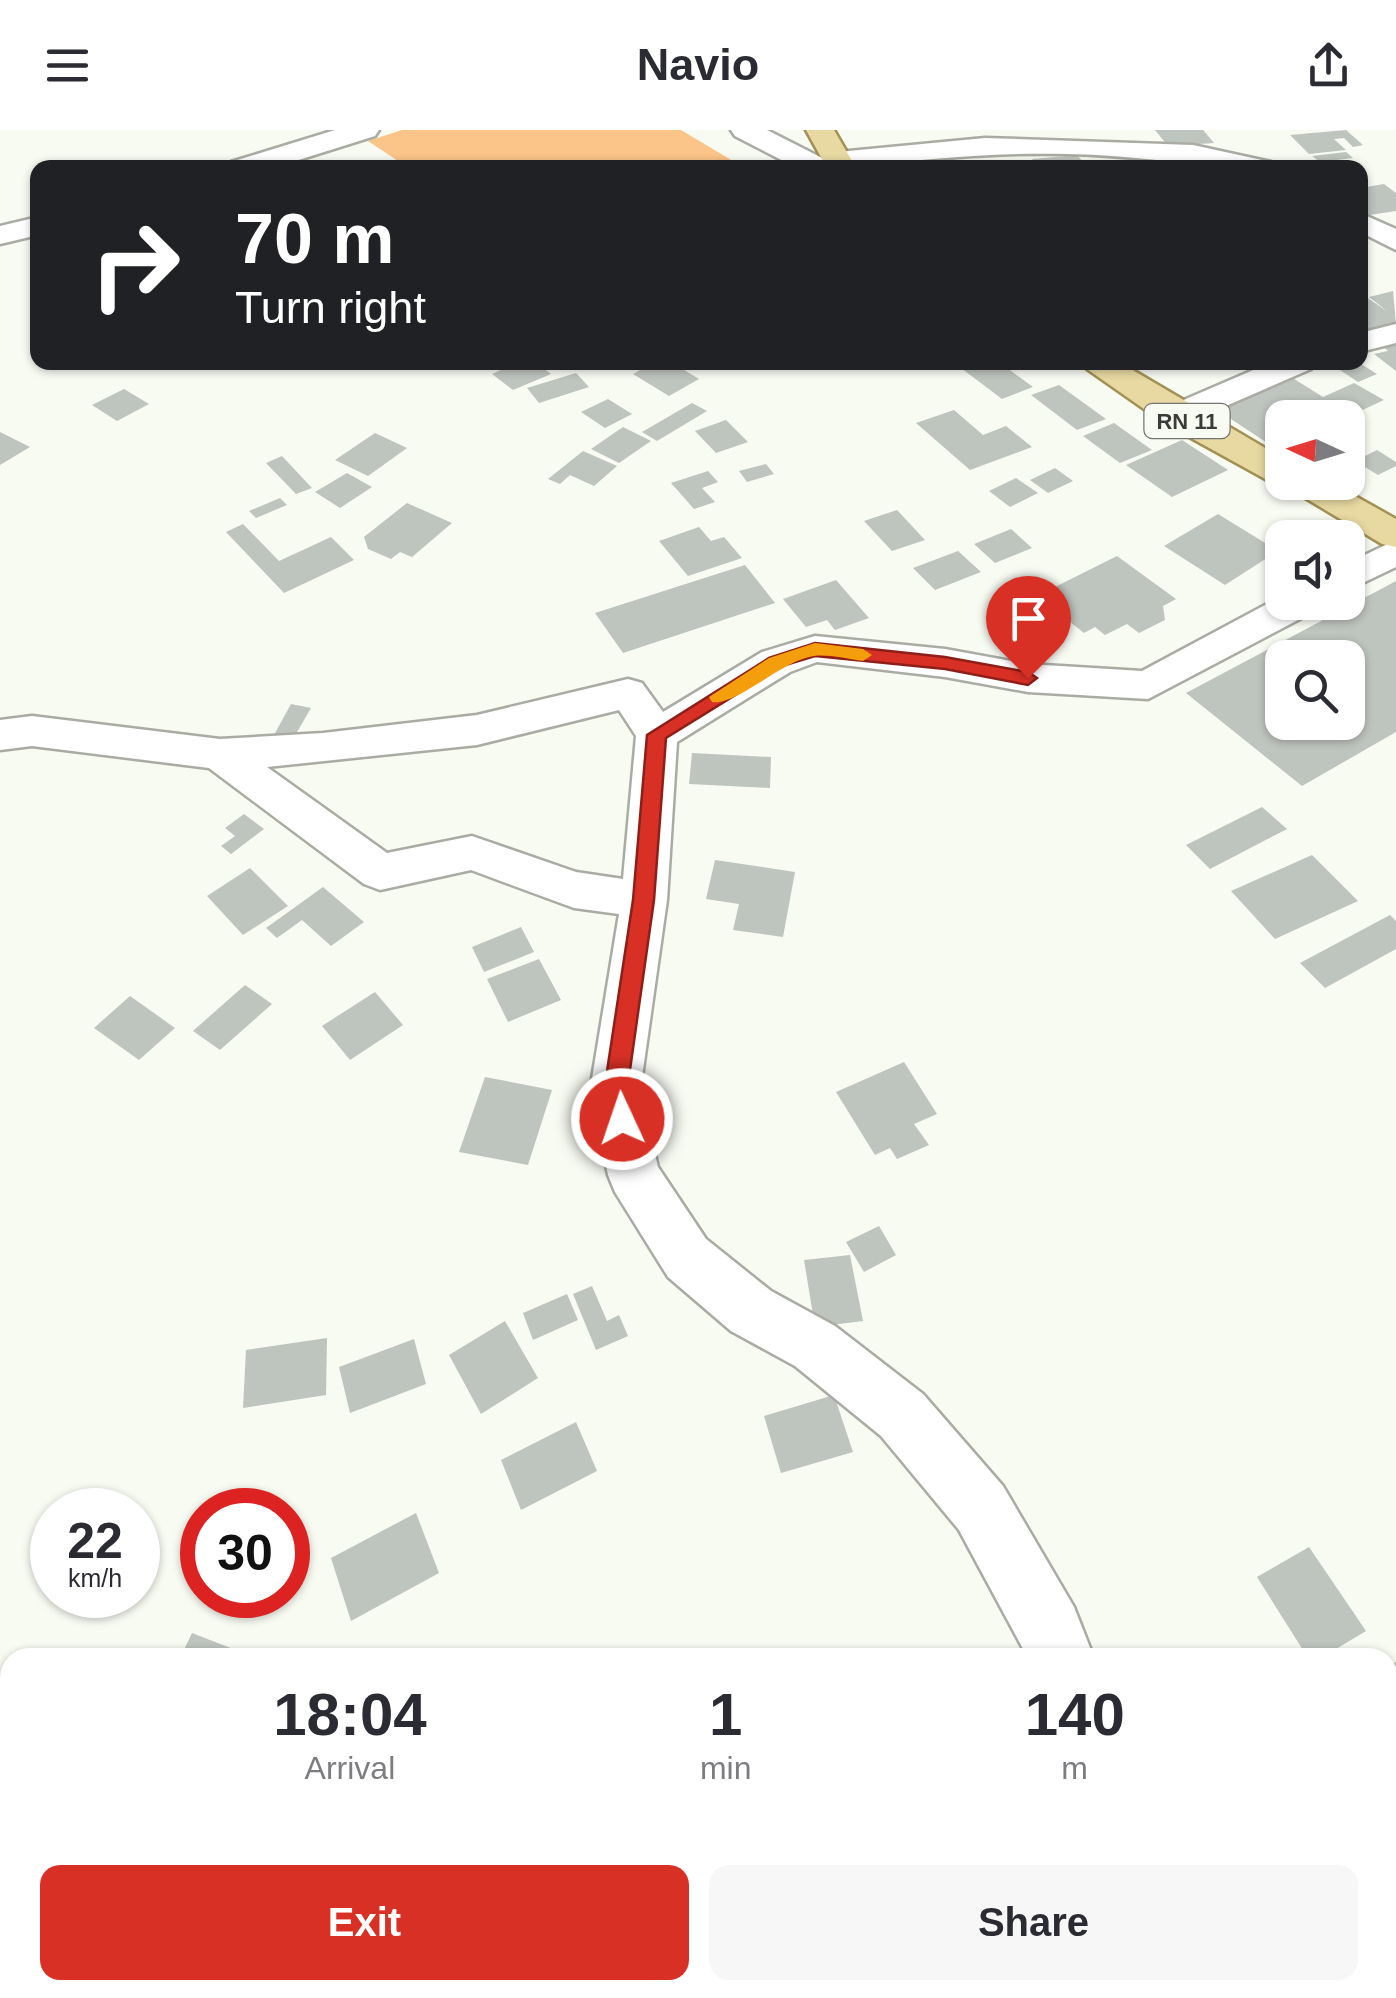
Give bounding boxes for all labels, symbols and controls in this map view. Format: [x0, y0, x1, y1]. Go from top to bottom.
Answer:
icon: menu [40, 38, 95, 93]
icon: share [1301, 38, 1356, 93]
text: Navio [637, 39, 759, 90]
icon: right [70, 200, 200, 330]
text: 70 m [235, 200, 395, 278]
text: Turn right [235, 282, 426, 333]
north arrow [1265, 400, 1365, 500]
map controls [1265, 400, 1365, 740]
road number: RN 11 [1144, 404, 1230, 438]
button: sound [1265, 520, 1365, 620]
pin [986, 576, 1071, 679]
icon: arrive [1001, 591, 1056, 646]
button: search [1265, 640, 1365, 740]
position arrow [570, 1067, 674, 1171]
speed limit sign: 30 [180, 1488, 310, 1618]
text: 22 [67, 1513, 123, 1569]
text: km/h [68, 1564, 122, 1592]
text: 18:04 [273, 1681, 427, 1748]
text: 1 [709, 1681, 742, 1748]
text: 140 [1025, 1681, 1125, 1748]
text: Arrival [305, 1750, 395, 1786]
text: min [700, 1750, 751, 1786]
text: m [1061, 1750, 1088, 1786]
button: Exit [40, 1865, 689, 1980]
button: Share [709, 1865, 1358, 1980]

